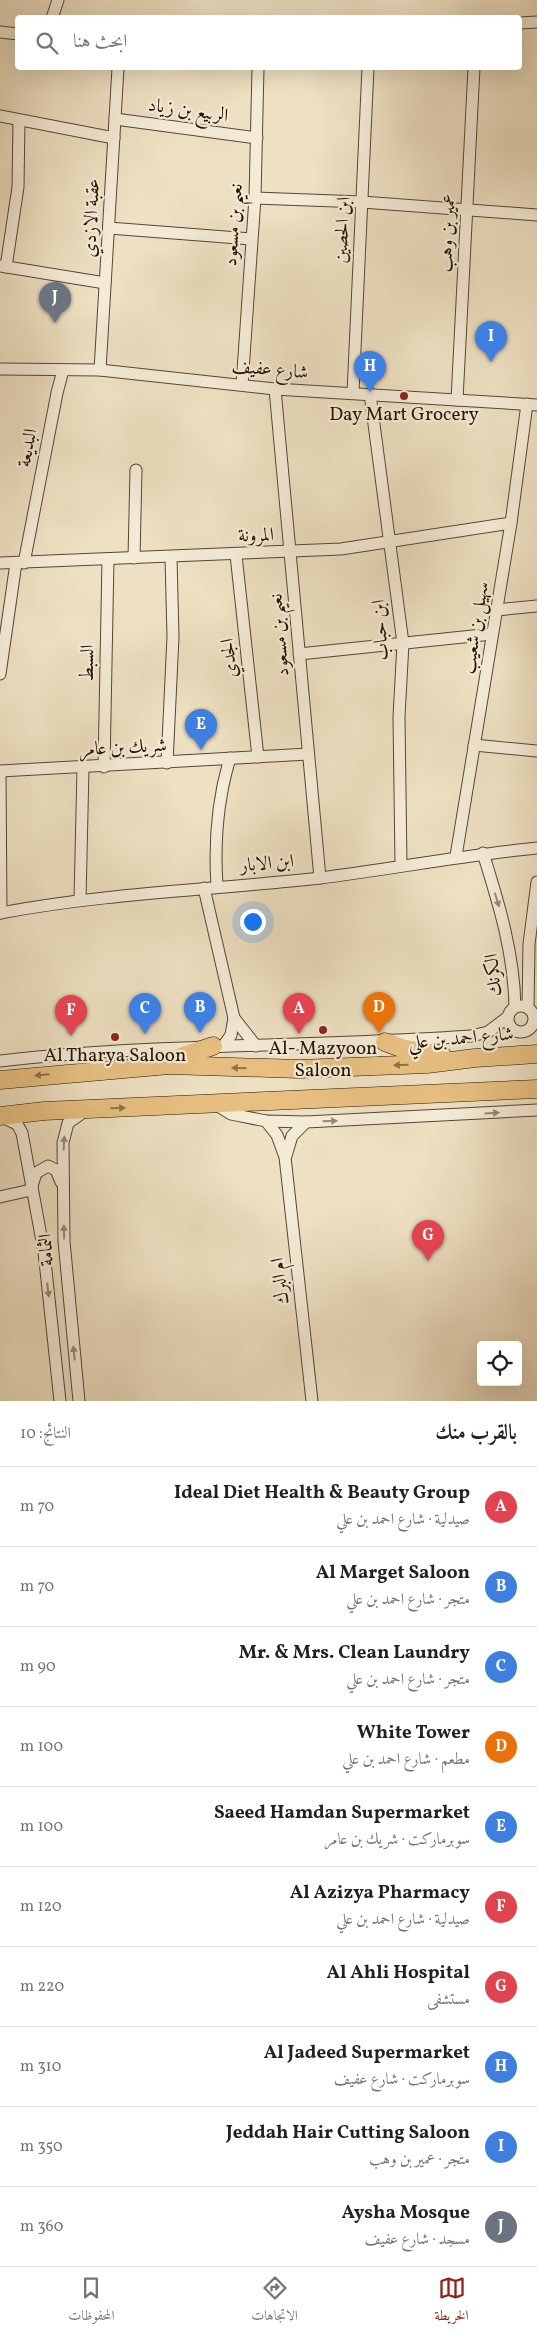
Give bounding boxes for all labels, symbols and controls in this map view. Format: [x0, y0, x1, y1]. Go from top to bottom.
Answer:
search box [15, 15, 522, 70]
icon: search [33, 29, 61, 57]
text: ابحث هنا [73, 29, 127, 55]
street label: الربيع بن زياد [146, 93, 230, 132]
street label: عقبة الازدي [77, 178, 108, 258]
street label: نعيم بن مسعود [218, 183, 255, 268]
street label: عمير بن وهب [433, 193, 463, 273]
street label: ابن الحصين [328, 196, 358, 264]
pin: J [39, 282, 71, 323]
pin: I [475, 321, 507, 362]
pin: H [354, 351, 386, 392]
street label: شارع عفيف [231, 354, 309, 387]
marker: Day Mart Grocery [398, 390, 410, 402]
place label: Day Mart Grocery [329, 402, 479, 428]
street label: البديعة [12, 426, 44, 470]
street label: المرونة [238, 522, 274, 550]
street label: سهيل بن شعيب [456, 580, 496, 676]
street label: نعيم بن مسعود [263, 592, 302, 678]
street label: ابن حباب [366, 599, 396, 661]
street label: الجدي [215, 637, 246, 679]
street label: السبط [75, 644, 101, 682]
pin: E [185, 709, 217, 750]
street label: شريك بن عامر [79, 733, 167, 763]
street label: ابن الابار [237, 849, 295, 879]
one-way arrow [494, 893, 502, 908]
your location [240, 909, 266, 935]
street label: الكرنك [479, 952, 509, 998]
pin: B [184, 992, 216, 1033]
pin: D [363, 992, 395, 1033]
pin: C [129, 993, 161, 1034]
pin: A [283, 993, 315, 1034]
pin: F [55, 995, 87, 1036]
street label: شارع احمد بن علي [407, 1021, 515, 1061]
marker: Al- Mazyoon Saloon [317, 1024, 329, 1036]
marker: Al Tharya Saloon [109, 1031, 121, 1043]
place label: Al- Mazyoon Saloon [269, 1036, 377, 1084]
place label: Al Tharya Saloon [44, 1043, 186, 1069]
one-way arrow [393, 1061, 409, 1069]
one-way arrow [231, 1063, 247, 1071]
one-way arrow [34, 1071, 50, 1079]
one-way arrow [111, 1103, 127, 1111]
one-way arrow [485, 1109, 501, 1117]
one-way arrow [322, 1116, 338, 1124]
one-way arrow [60, 1135, 68, 1151]
pin: G [412, 1220, 444, 1261]
one-way arrow [59, 1224, 67, 1240]
street label: الثمامة [33, 1233, 61, 1267]
street label: ام البرك [265, 1256, 299, 1306]
one-way arrow [44, 1282, 52, 1298]
map controls [477, 1341, 522, 1386]
button: locate [477, 1341, 522, 1386]
one-way arrow [70, 1344, 78, 1360]
text: بالقرب منك [435, 1419, 517, 1448]
text: النتائج: 10 [20, 1423, 71, 1445]
text: Ideal Diet Health & Beauty Group [174, 1480, 470, 1506]
text: 70 m [20, 1496, 54, 1518]
text: A [495, 1496, 507, 1518]
text: صيدلية · شارع احمد بن علي [336, 1509, 470, 1531]
text: Al Marget Saloon [316, 1560, 470, 1586]
text: 70 m [20, 1576, 54, 1598]
text: B [496, 1576, 506, 1598]
text: متجر · شارع احمد بن علي [346, 1589, 470, 1611]
text: Mr. & Mrs. Clean Laundry [239, 1640, 470, 1666]
text: 90 m [20, 1656, 56, 1678]
text: C [496, 1656, 506, 1678]
text: متجر · شارع احمد بن علي [346, 1669, 470, 1691]
text: White Tower [357, 1720, 470, 1746]
text: 100 m [20, 1736, 63, 1758]
text: D [495, 1736, 507, 1758]
text: مطعم · شارع احمد بن علي [342, 1749, 470, 1771]
text: Saeed Hamdan Supermarket [214, 1800, 470, 1826]
text: 100 m [20, 1816, 63, 1838]
text: E [496, 1816, 506, 1838]
text: سوبرماركت · شريك بن عامر [324, 1829, 470, 1851]
text: Al Azizya Pharmacy [290, 1880, 470, 1906]
text: 120 m [20, 1896, 62, 1918]
text: F [496, 1896, 506, 1918]
text: صيدلية · شارع احمد بن علي [336, 1909, 470, 1931]
text: Al Ahli Hospital [327, 1960, 470, 1986]
text: 220 m [20, 1976, 64, 1998]
text: G [495, 1976, 507, 1998]
text: مستشفى [427, 1989, 470, 2011]
text: Al Jadeed Supermarket [264, 2040, 470, 2066]
text: 310 m [20, 2056, 61, 2078]
text: H [495, 2056, 507, 2078]
text: سوبرماركت · شارع عفيف [334, 2069, 470, 2091]
text: Jeddah Hair Cutting Saloon [226, 2120, 470, 2146]
text: 350 m [20, 2136, 63, 2158]
text: I [498, 2136, 504, 2158]
text: متجر · عمير بن وهب [369, 2149, 470, 2171]
text: Aysha Mosque [341, 2200, 470, 2226]
text: 360 m [20, 2216, 63, 2238]
text: J [498, 2216, 504, 2238]
text: مسجد · شارع عفيف [364, 2229, 470, 2251]
tab: المحفوظات [68, 2274, 115, 2329]
tab: الاتجاهات [251, 2274, 298, 2329]
tab: الخريطة [435, 2274, 469, 2329]

